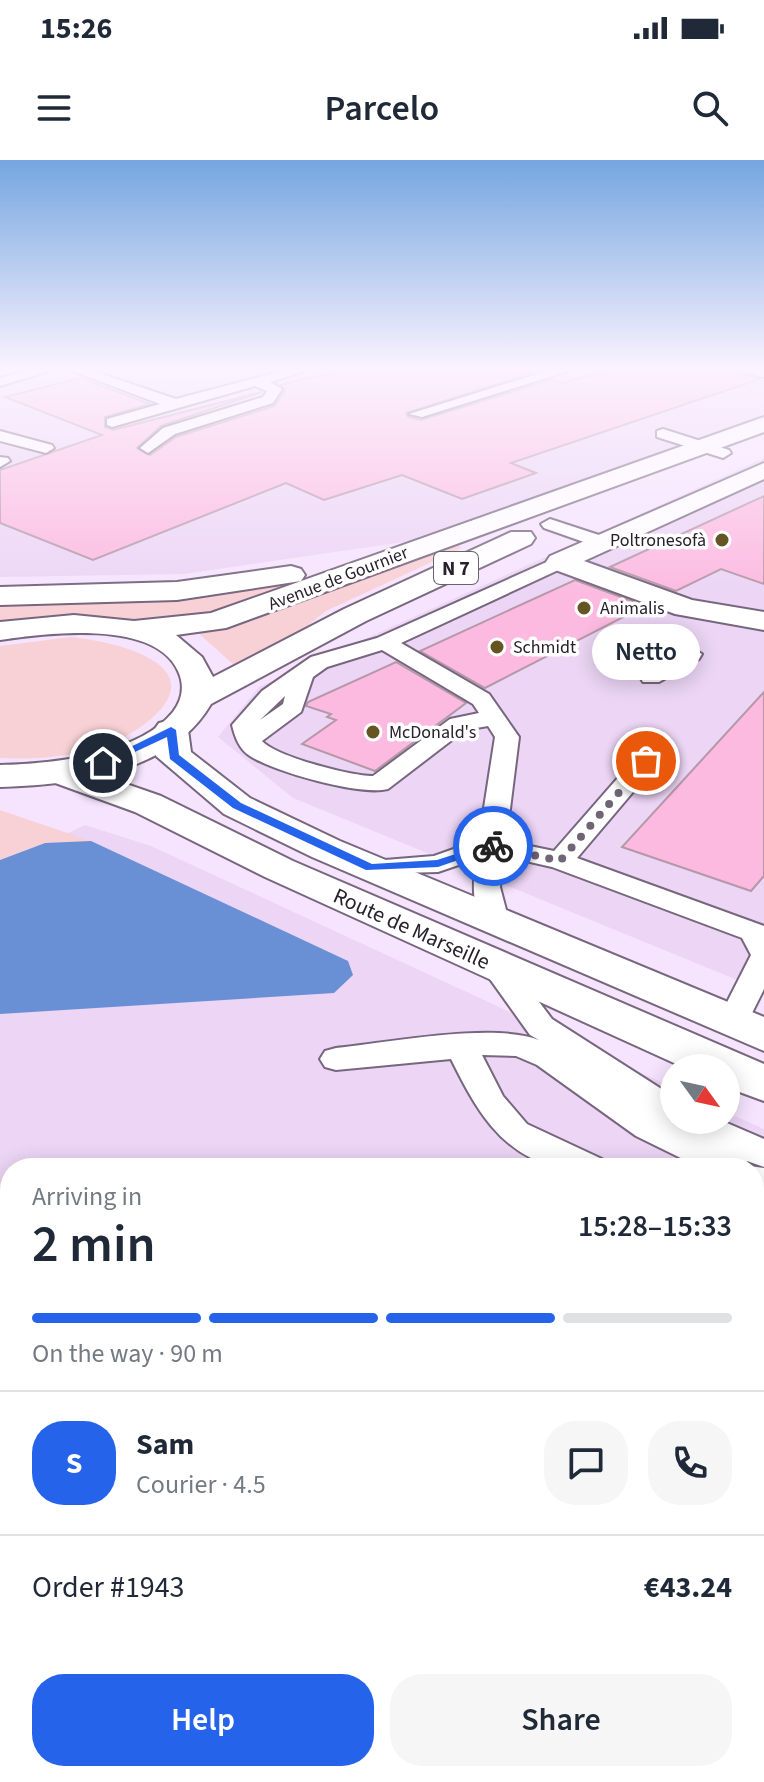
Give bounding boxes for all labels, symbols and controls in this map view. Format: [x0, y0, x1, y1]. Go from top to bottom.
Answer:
text: 15:26 [40, 7, 112, 50]
text: Parcelo [325, 83, 439, 134]
icon: menu [32, 86, 76, 130]
icon: search [688, 86, 732, 130]
place label: Poltronesofà [610, 528, 706, 553]
marker: Poltronesofà [713, 531, 731, 549]
street label: Avenue de Gournier [265, 540, 412, 617]
road number: N 7 [434, 552, 478, 584]
place label: Animalis [600, 596, 665, 621]
marker: Animalis [575, 599, 593, 617]
callout: Netto [592, 625, 700, 681]
text: Netto [615, 633, 677, 670]
place label: Schmidt [513, 635, 576, 660]
marker: Schmidt [488, 638, 506, 656]
place label: McDonald's [389, 720, 476, 745]
marker: McDonald's [364, 723, 382, 741]
pin [612, 727, 680, 795]
pin [69, 729, 137, 797]
icon: bag [624, 739, 668, 783]
icon: home [81, 741, 125, 785]
courier [453, 806, 533, 886]
icon: bike [471, 824, 515, 868]
street label: Route de Marseille [328, 880, 495, 978]
north arrow [660, 1054, 740, 1134]
map controls [660, 1054, 740, 1134]
text: Arriving in [32, 1178, 142, 1215]
text: 15:28–15:33 [578, 1205, 732, 1248]
text: 2 min [32, 1208, 156, 1282]
text: On the way · 90 m [32, 1335, 223, 1372]
button: chat [544, 1421, 628, 1505]
button: phone [648, 1421, 732, 1505]
text: Sam [136, 1423, 194, 1466]
text: S [66, 1442, 82, 1485]
text: Courier · 4.5 [136, 1466, 266, 1503]
text: Order #1943 [32, 1566, 185, 1609]
text: €43.24 [644, 1566, 732, 1609]
button: Help [32, 1674, 374, 1766]
button: Share [390, 1674, 732, 1766]

